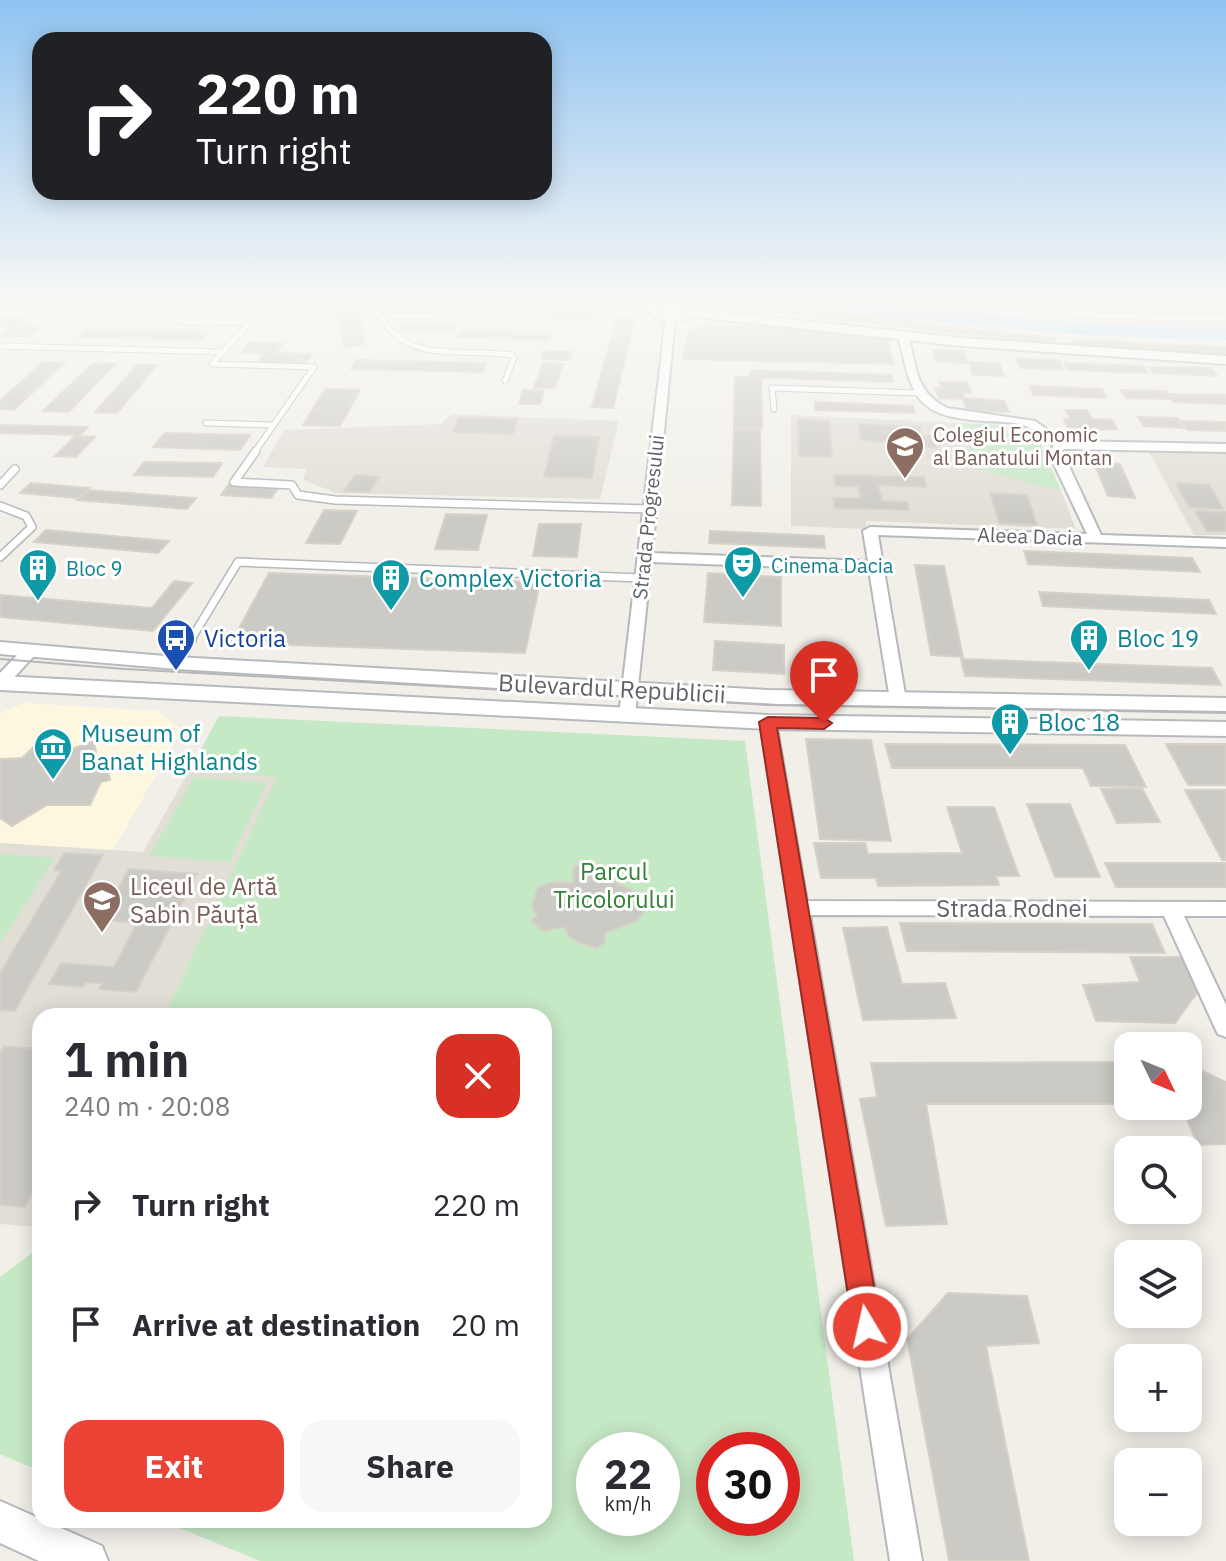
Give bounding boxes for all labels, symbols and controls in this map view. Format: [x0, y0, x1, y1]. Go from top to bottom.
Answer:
text: 220 m [196, 57, 360, 129]
icon: right [64, 64, 168, 168]
text: Turn right [196, 127, 352, 174]
place label: Colegiul Economic al Banatului Montan [933, 421, 1112, 471]
school or university icon: Colegiul Economic al Banatului Montan [884, 425, 926, 480]
street label: Strada Progresului [626, 433, 670, 601]
street label: Aleea Dacia [977, 521, 1083, 551]
theatre icon: Cinema Dacia [722, 544, 764, 599]
building icon: Bloc 9 [17, 547, 59, 602]
place label: Cinema Dacia [771, 552, 894, 579]
place label: Bloc 9 [66, 555, 122, 582]
building icon: Complex Victoria [370, 557, 412, 612]
place label: Complex Victoria [419, 562, 602, 594]
bus stop icon: Victoria [155, 617, 197, 672]
building icon: Bloc 19 [1068, 617, 1110, 672]
place label: Victoria [204, 622, 286, 654]
place label: Bloc 19 [1117, 622, 1199, 654]
pin [790, 641, 858, 723]
icon: arrive [802, 653, 846, 697]
street label: Bulevardul Republicii [497, 666, 727, 710]
building icon: Bloc 18 [989, 701, 1031, 756]
place label: Bloc 18 [1038, 706, 1120, 738]
place label: Museum of Banat Highlands [81, 717, 258, 777]
museum icon: Museum of Banat Highlands [32, 726, 74, 781]
park label: Parcul Tricolorului [553, 855, 675, 915]
place label: Liceul de Artă Sabin Păuță [130, 870, 277, 930]
school or university icon: Liceul de Artă Sabin Păuță [81, 879, 123, 934]
street label: Strada Rodnei [936, 892, 1088, 924]
text: 1 min [64, 1028, 189, 1090]
north arrow [1114, 1032, 1202, 1120]
map controls [1114, 1032, 1202, 1536]
button: close [436, 1034, 520, 1118]
text: 240 m · 20:08 [64, 1089, 230, 1123]
button: search [1114, 1136, 1202, 1224]
icon: right [64, 1182, 108, 1226]
text: Turn right [132, 1185, 270, 1224]
text: 220 m [433, 1185, 520, 1224]
button: layers [1114, 1240, 1202, 1328]
position arrow [825, 1285, 909, 1369]
icon: arrive [64, 1302, 108, 1346]
text: Arrive at destination [132, 1305, 420, 1344]
text: 20 m [451, 1305, 520, 1344]
button: + [1114, 1344, 1202, 1432]
button: Exit [64, 1420, 284, 1512]
button: Share [300, 1420, 520, 1512]
speed limit sign: 30 [696, 1432, 800, 1536]
text: 22 [604, 1448, 652, 1500]
button: − [1114, 1448, 1202, 1536]
text: km/h [604, 1490, 652, 1517]

